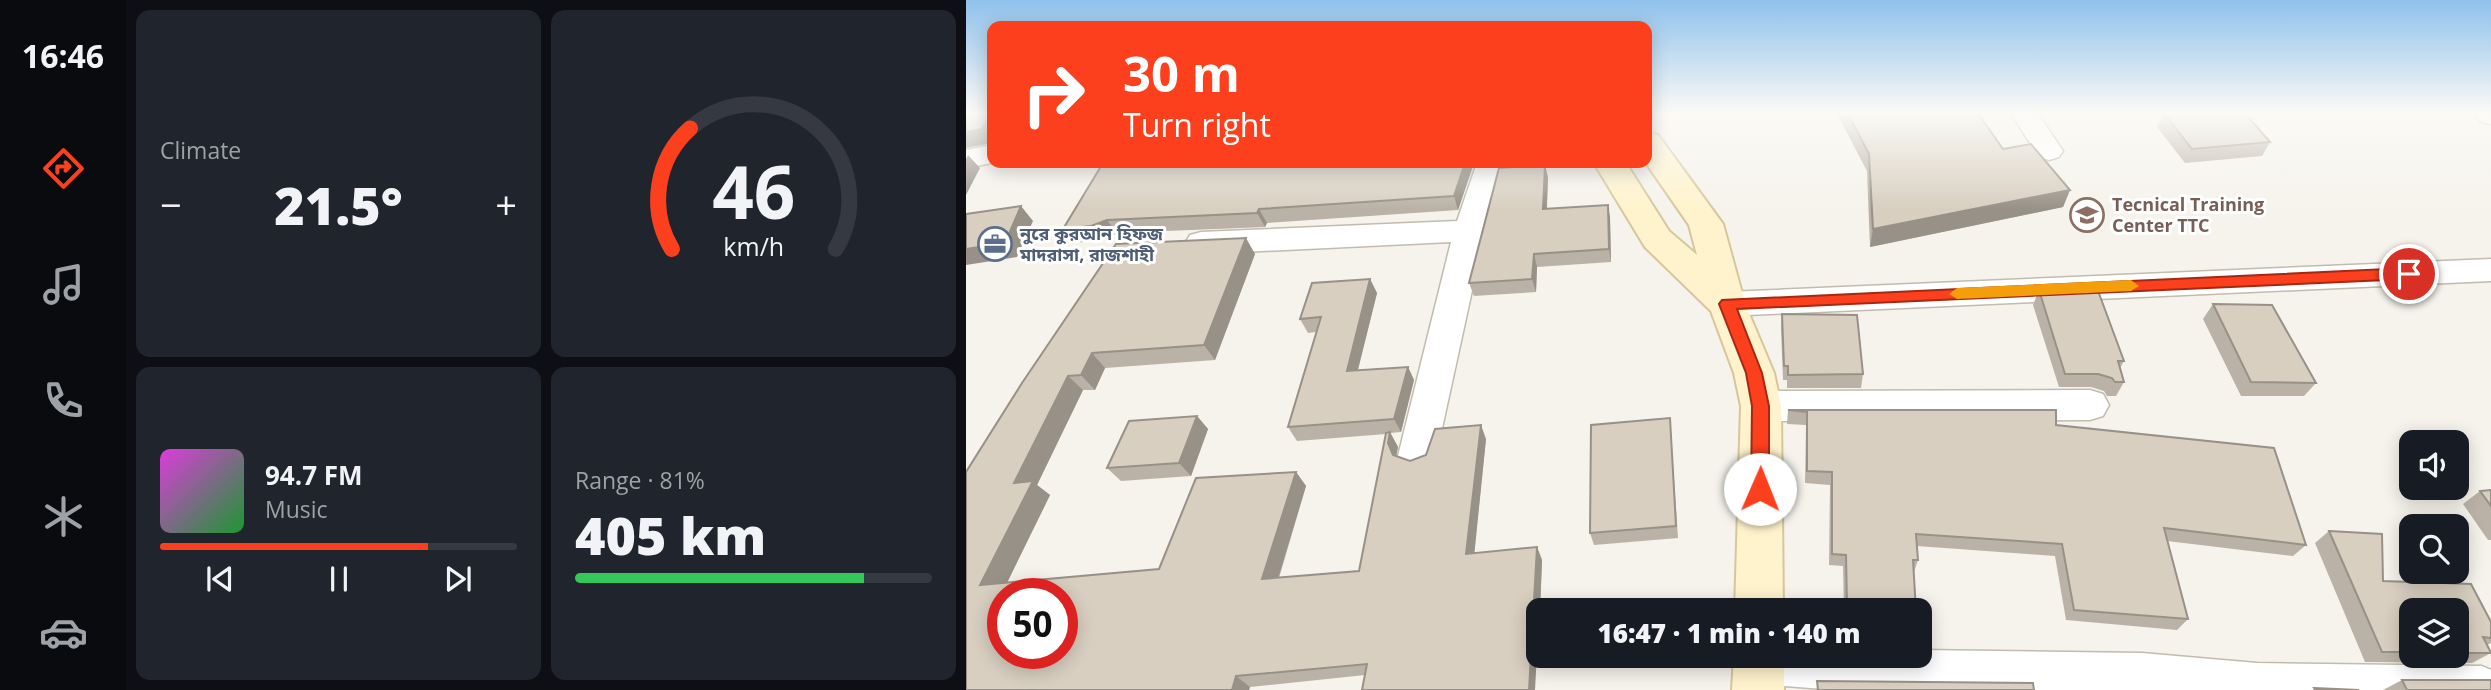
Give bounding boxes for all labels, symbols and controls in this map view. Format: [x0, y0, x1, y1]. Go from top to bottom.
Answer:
text: 16:46 [22, 34, 104, 77]
text: 30 m [1123, 40, 1240, 106]
icon: right [1008, 49, 1099, 140]
text: Turn right [1123, 103, 1271, 146]
text: Climate [160, 134, 241, 166]
text: 46 [712, 142, 795, 241]
icon: directions [39, 144, 88, 193]
text: 21.5° [274, 169, 403, 240]
text: − [160, 178, 182, 230]
text: + [495, 178, 517, 230]
place label: Tecnical Training Center TTC [2112, 192, 2264, 237]
school or university icon: Tecnical Training Center TTC [2068, 196, 2106, 234]
place label: নুরে কুরআন হিফজ মাদরাসা, রাজশাহী [1019, 221, 1164, 266]
office icon: নুরে কুরআন হিফজ মাদরাসা, রাজশাহী [976, 225, 1014, 263]
text: km/h [723, 229, 784, 263]
pin [2379, 244, 2439, 304]
icon: arrive [2390, 255, 2428, 293]
icon: music [39, 260, 88, 309]
icon: phone [39, 376, 88, 425]
map controls [2399, 430, 2469, 668]
button: sound [2399, 430, 2469, 500]
position arrow [1723, 452, 1797, 526]
text: 94.7 FM [265, 457, 363, 493]
text: Range · 81% [575, 464, 705, 496]
icon: climate [39, 492, 88, 541]
text: Music [265, 493, 328, 525]
text: 405 km [575, 499, 766, 570]
button: search [2399, 514, 2469, 584]
icon: previous [201, 560, 239, 598]
icon: pause [320, 560, 358, 598]
icon: next [439, 560, 477, 598]
speed limit sign: 50 [987, 578, 1078, 669]
button: layers [2399, 598, 2469, 668]
icon: car [39, 608, 88, 657]
text: 16:47 · 1 min · 140 m [1598, 615, 1860, 651]

